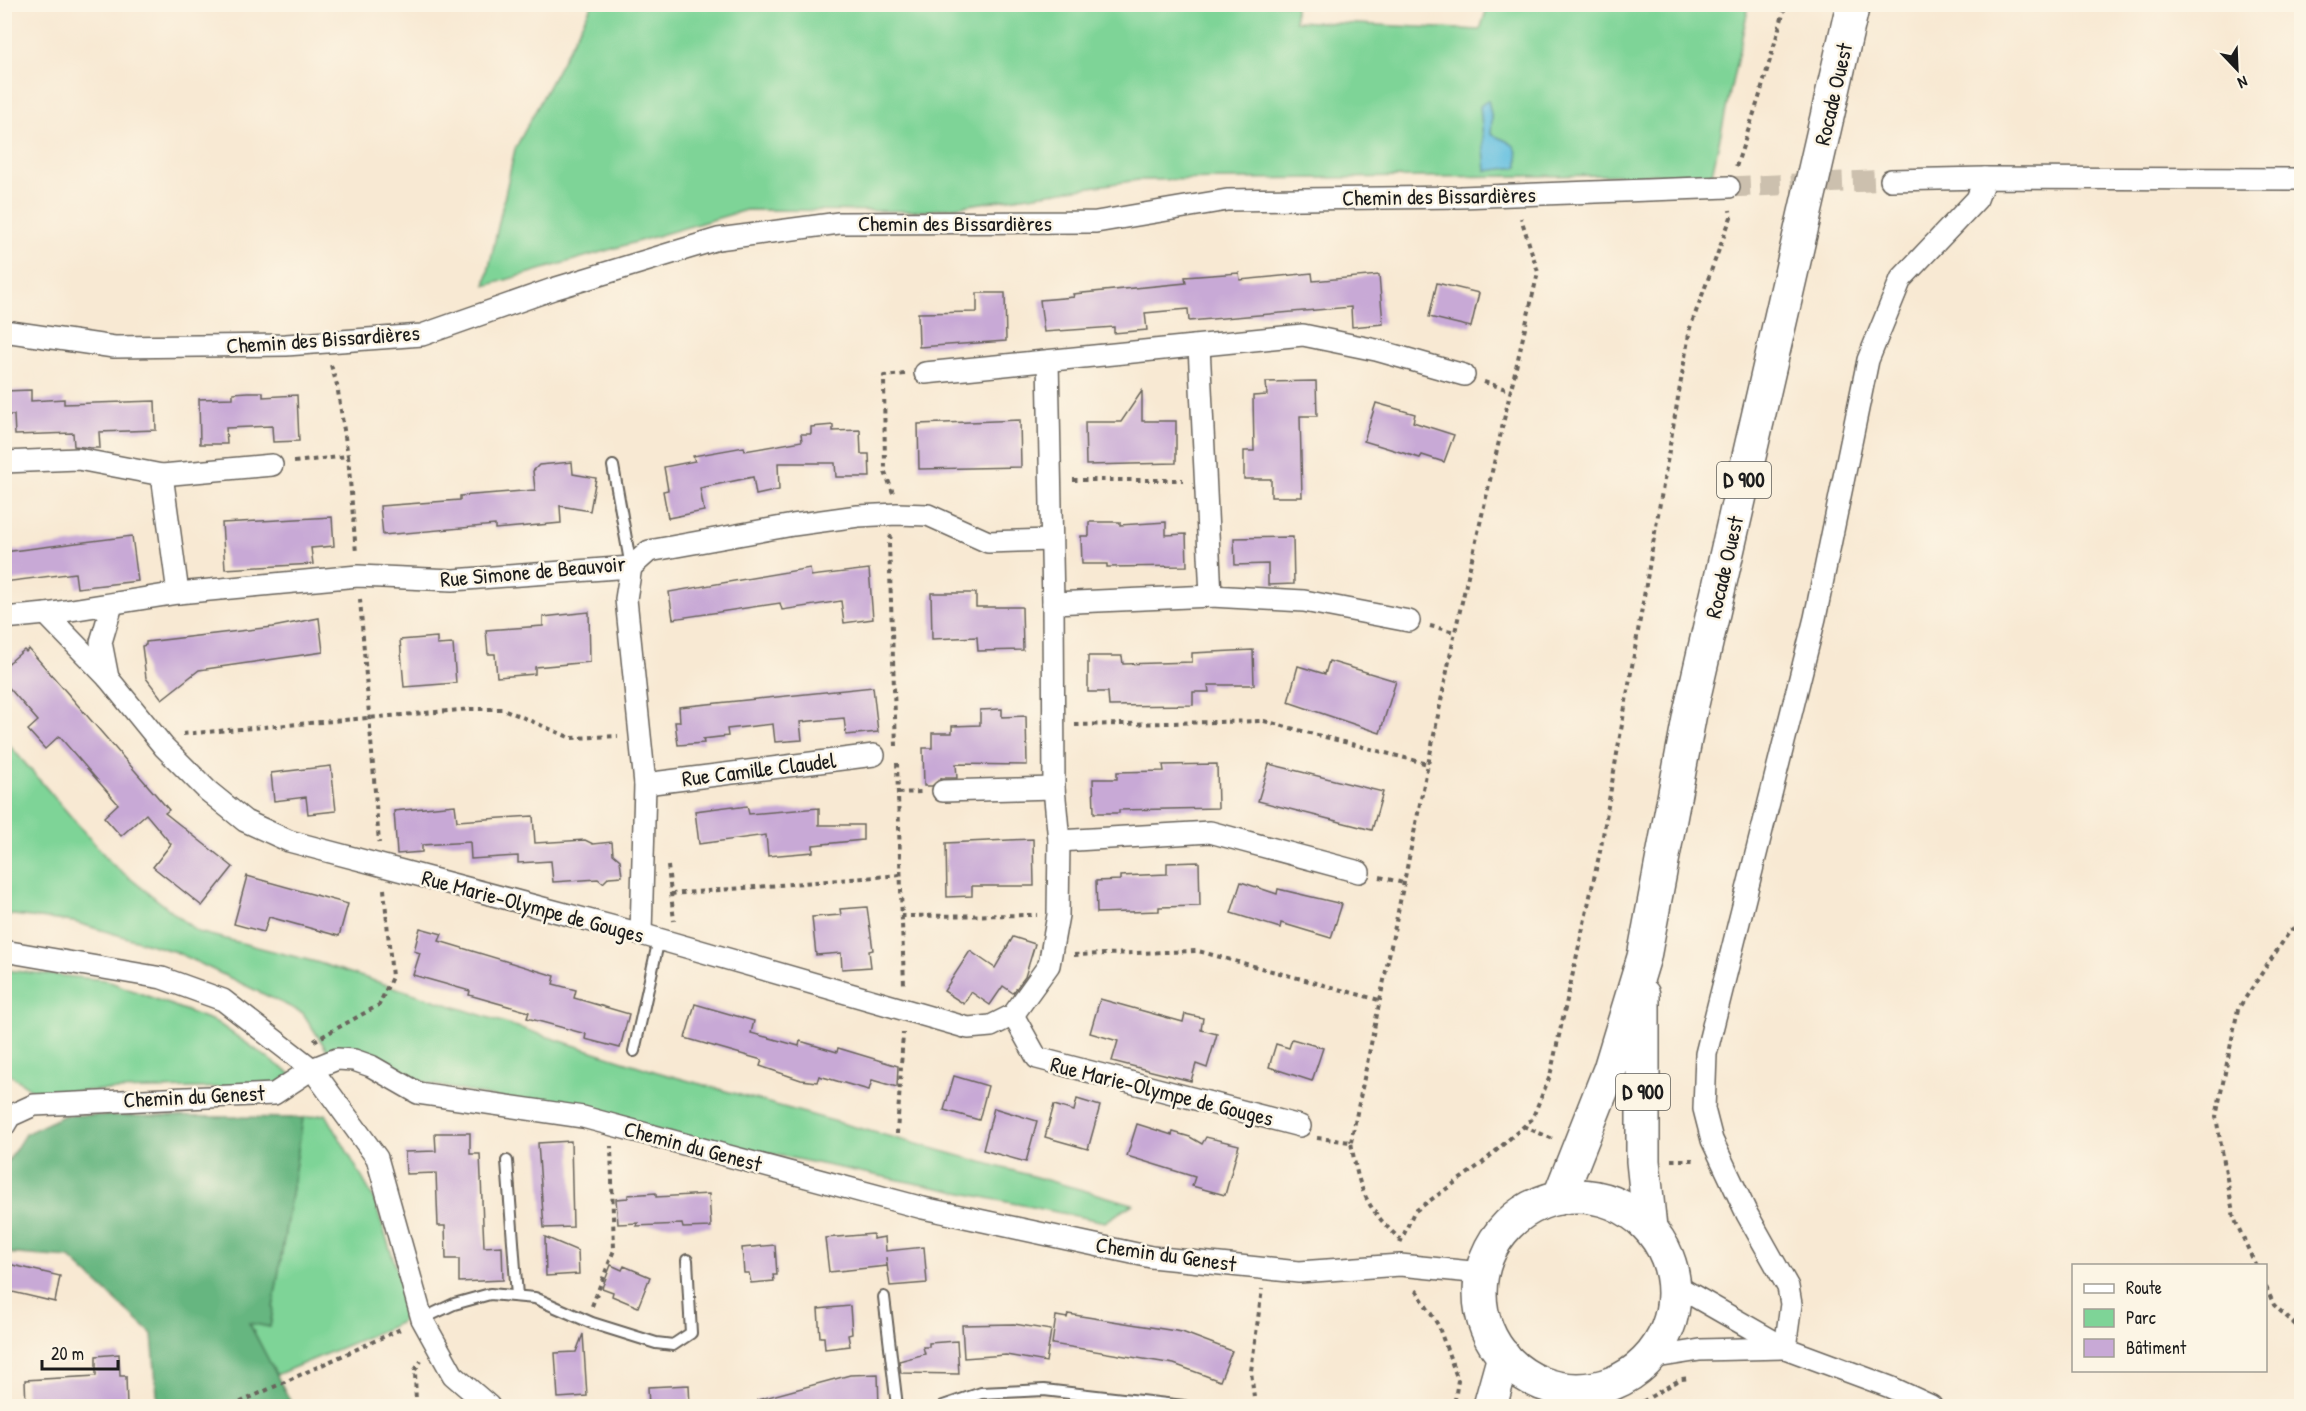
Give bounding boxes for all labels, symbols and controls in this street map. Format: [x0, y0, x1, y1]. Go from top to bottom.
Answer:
street label: Rocade Ouest [1807, 39, 1859, 148]
north arrow [2207, 39, 2267, 99]
text: N [2234, 71, 2251, 95]
street label: Chemin des Bissardières [1342, 179, 1536, 213]
street label: Chemin des Bissardières [858, 208, 1052, 238]
street label: Chemin des Bissardières [225, 317, 421, 361]
road number: D 900 [1717, 462, 1771, 498]
street label: Rocade Ouest [1698, 512, 1750, 621]
street label: Rue Simone de Beauvoir [439, 548, 627, 594]
street label: Rue Camille Claudel [680, 745, 838, 793]
street label: Rue Marie-Olympe de Gouges [419, 862, 647, 950]
street label: Rue Marie-Olympe de Gouges [1047, 1049, 1277, 1133]
road number: D 900 [1616, 1074, 1670, 1110]
street label: Chemin du Genest [123, 1077, 266, 1115]
street label: Chemin du Genest [621, 1113, 766, 1179]
street label: Chemin du Genest [1094, 1229, 1239, 1279]
legend [2072, 1264, 2267, 1372]
text: Route [2126, 1275, 2162, 1300]
text: Parc [2126, 1305, 2156, 1330]
scale bar [42, 1333, 118, 1371]
text: Bâtiment [2126, 1335, 2187, 1360]
text: 20 m [51, 1341, 84, 1366]

